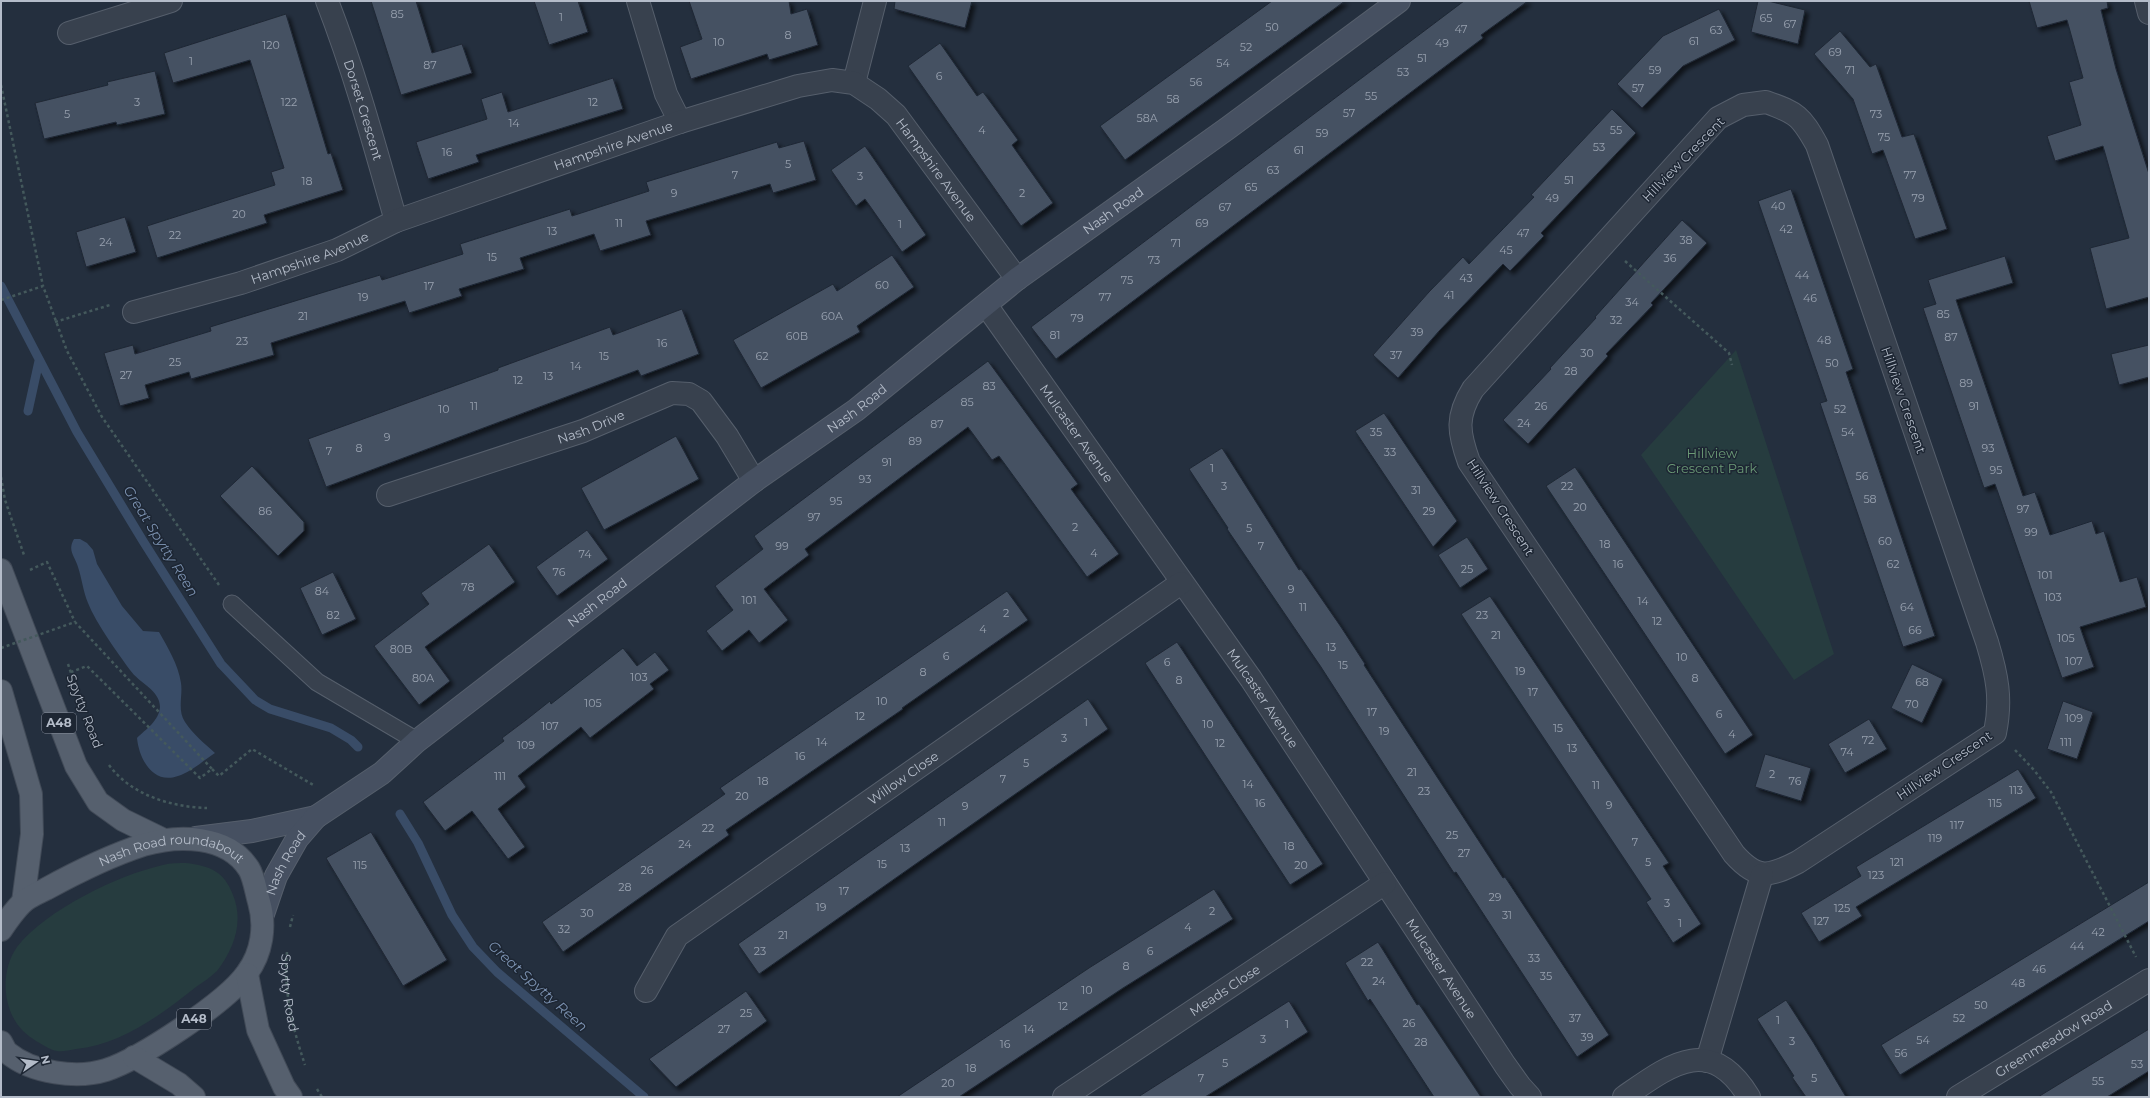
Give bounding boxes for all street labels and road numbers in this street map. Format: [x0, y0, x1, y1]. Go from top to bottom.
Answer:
street label: Dorset Crescent [341, 57, 386, 162]
street label: Hillview Crescent [1638, 113, 1728, 205]
street label: Hampshire Avenue [893, 115, 980, 225]
street label: Hampshire Avenue [551, 117, 675, 173]
street label: Nash Road [1080, 183, 1146, 237]
street label: Hampshire Avenue [248, 228, 371, 287]
street label: Hillview Crescent [1878, 345, 1930, 455]
street label: Nash Road [824, 380, 890, 436]
street label: Mulcaster Avenue [1037, 381, 1117, 485]
street label: Nash Drive [555, 406, 627, 447]
street label: Hillview Crescent [1464, 456, 1538, 558]
street label: Nash Road [564, 574, 630, 630]
street label: Mulcaster Avenue [1224, 645, 1302, 751]
street label: Spytty Road [64, 672, 106, 750]
road number: A48 [42, 713, 76, 733]
street label: Hillview Crescent [1893, 727, 1995, 803]
street label: Willow Close [865, 747, 941, 808]
street label: Nash Road [262, 827, 309, 897]
street label: Nash Road roundabout [93, 857, 245, 873]
street label: Mulcaster Avenue [1403, 915, 1480, 1022]
street label: Spytty Road [278, 953, 303, 1033]
street label: Meads Close [1186, 961, 1263, 1019]
street label: Greenmeadow Road [1992, 997, 2115, 1080]
road number: A48 [177, 1009, 211, 1029]

